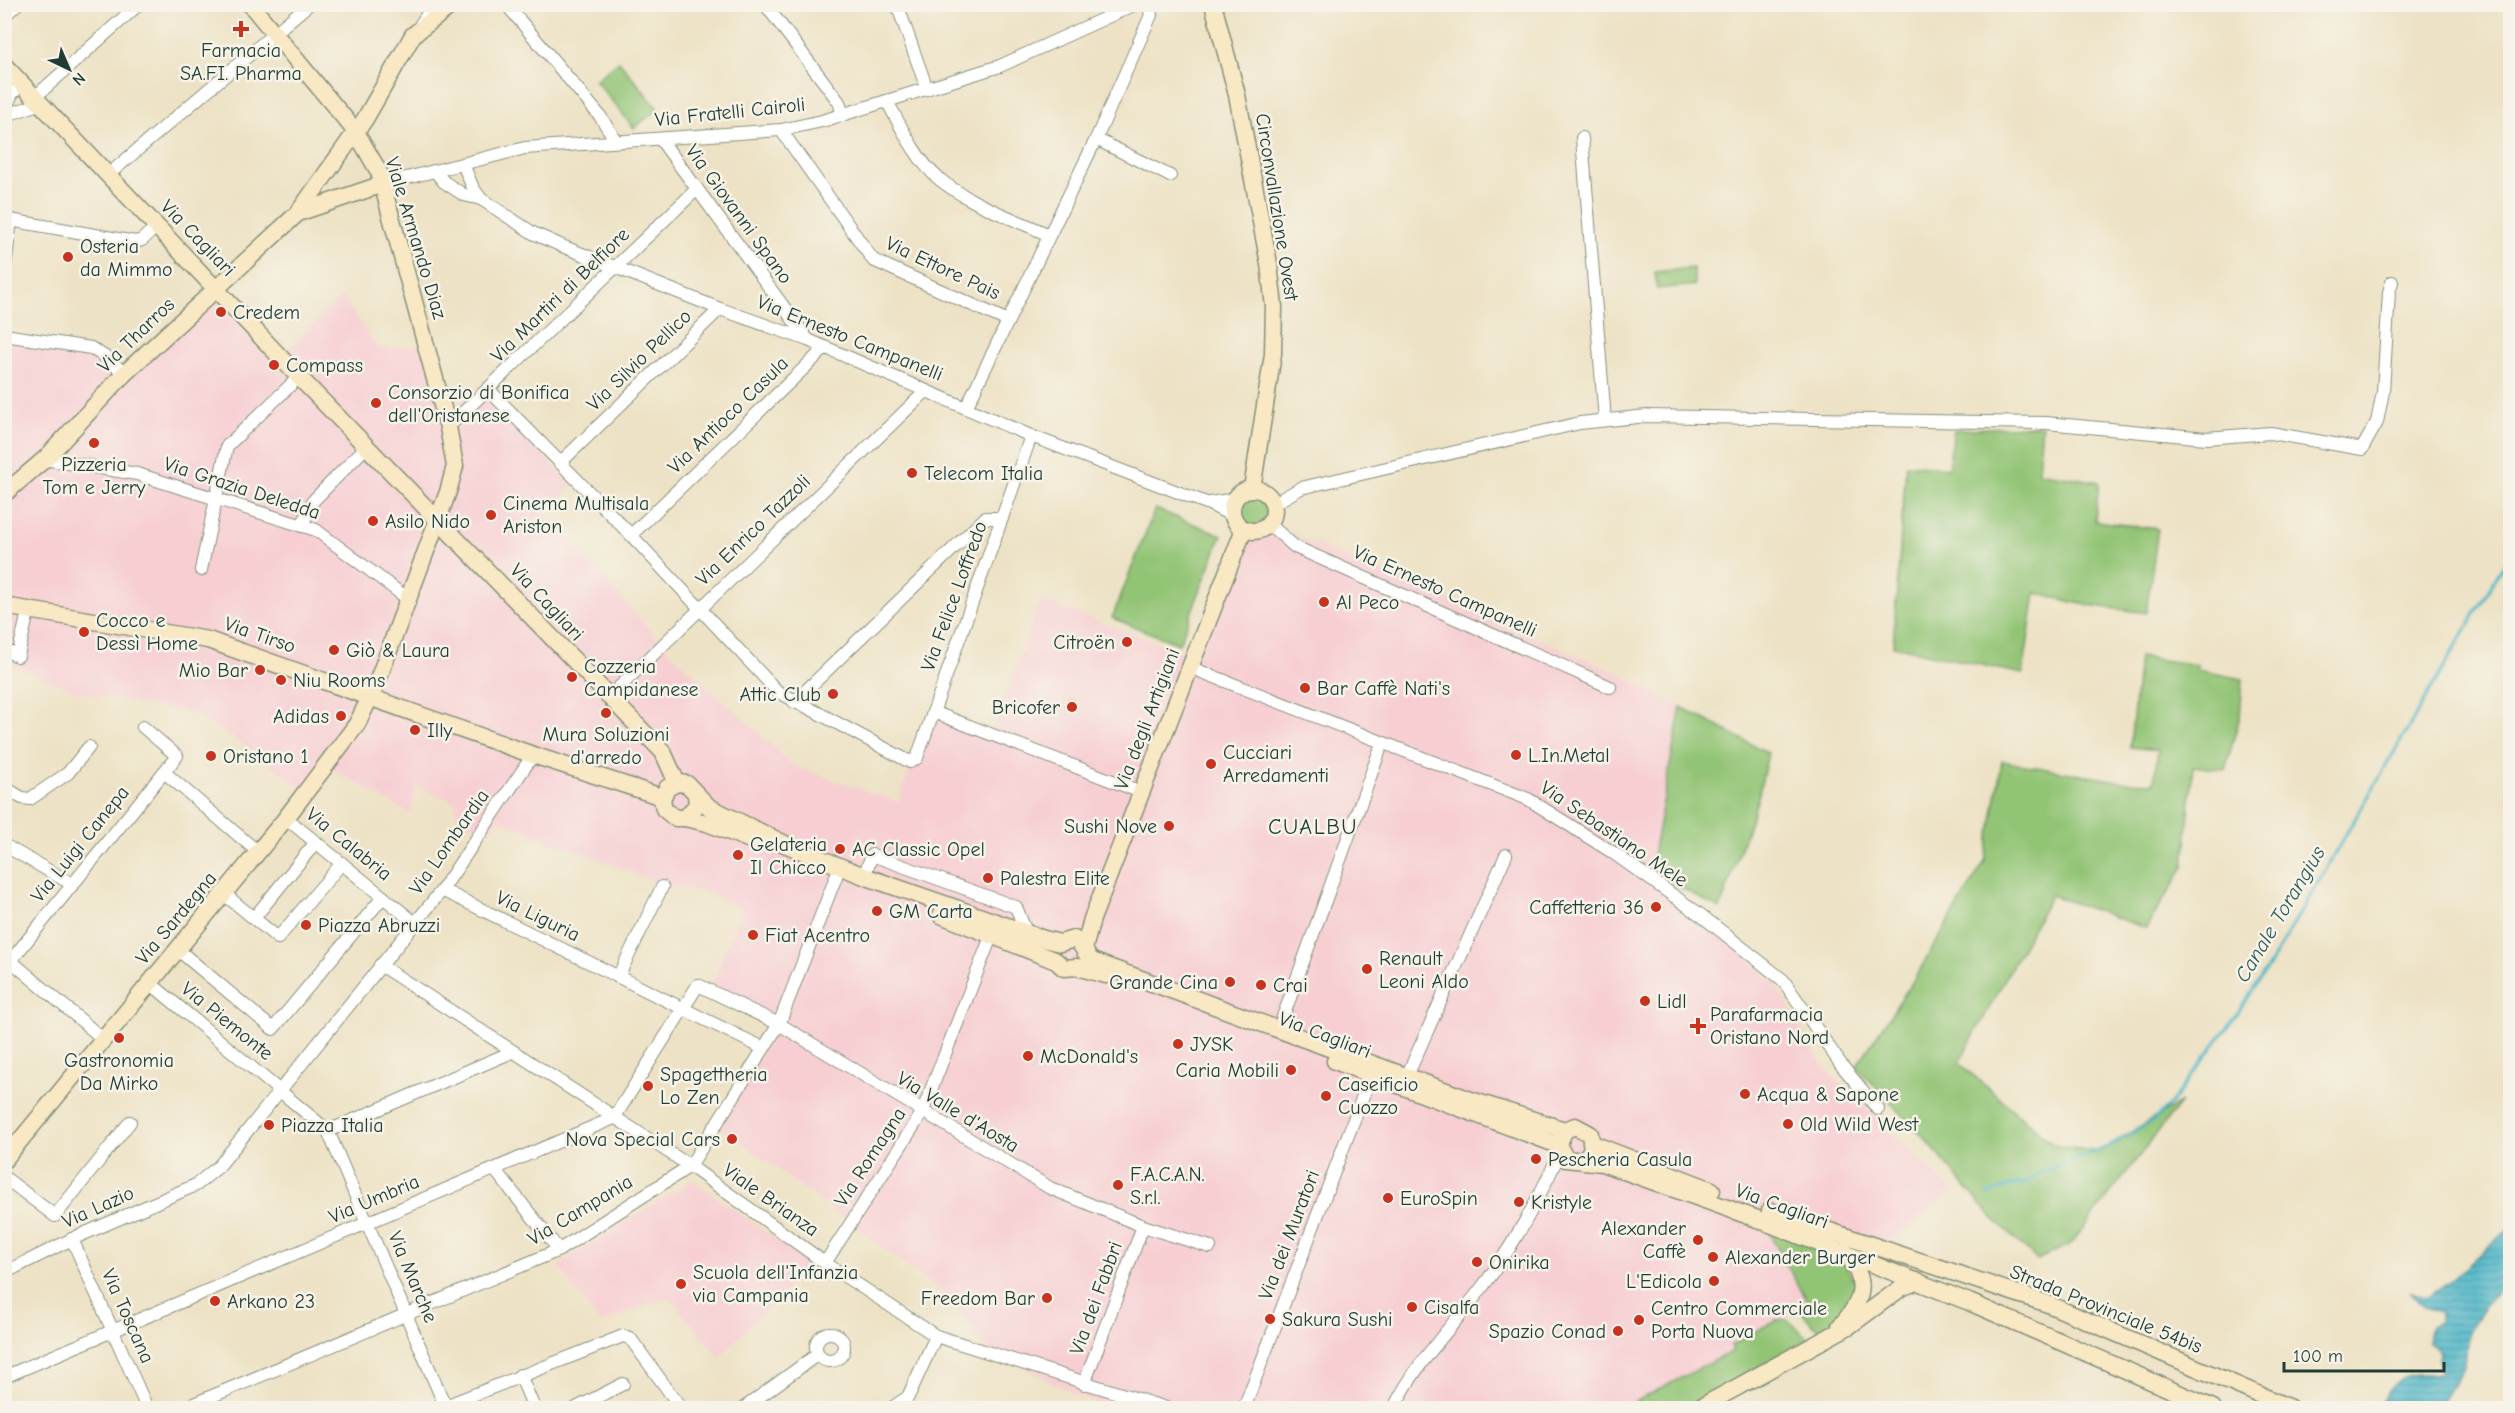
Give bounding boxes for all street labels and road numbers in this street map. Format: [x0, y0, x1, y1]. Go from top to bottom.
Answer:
street label: Via Fratelli Cairoli [654, 93, 806, 131]
street label: Circonvallazione Ovest [1251, 112, 1303, 304]
street label: Via Giovanni Spano [681, 140, 797, 288]
street label: Viale Armando Diaz [380, 154, 452, 322]
street label: Via Cagliari [156, 195, 240, 281]
street label: Via Martiri di Belfiore [486, 223, 634, 367]
street label: Via Ettore Pais [882, 231, 1004, 305]
street label: Via Ernesto Campanelli [754, 290, 946, 386]
street label: Via Tharros [93, 293, 179, 377]
street label: Via Silvio Pellico [582, 304, 696, 416]
street label: Via Antioco Casula [663, 352, 793, 478]
street label: Via Grazia Deledda [161, 452, 323, 524]
street label: Via Enrico Tazzoli [691, 470, 815, 590]
street label: Via Felice Loffredo [916, 518, 992, 674]
street label: Via Ernesto Campanelli [1350, 540, 1540, 642]
street label: Via Cagliari [505, 559, 589, 645]
street label: Via Tirso [221, 612, 299, 658]
street label: Via degli Artigiani [1109, 645, 1185, 793]
street label: Via Sebastiano Mele [1536, 776, 1692, 892]
street label: Via Luigi Canepa [26, 781, 134, 907]
street label: Via Lombardia [404, 785, 494, 899]
street label: Via Calabria [302, 803, 396, 885]
street label: Via Sardegna [131, 867, 221, 969]
street label: Via Liguria [492, 886, 584, 946]
street label: Via Piemonte [176, 977, 278, 1065]
street label: Via Cagliari [1276, 1007, 1374, 1063]
street label: Via Valle d'Aosta [893, 1067, 1023, 1157]
street label: Via Romagna [829, 1103, 911, 1211]
street label: Viale Brianza [719, 1159, 823, 1241]
street label: Via dei Muratori [1254, 1167, 1324, 1303]
street label: Via Umbria [325, 1170, 423, 1228]
street label: Via Campania [523, 1170, 637, 1250]
street label: Via Cagliari [1732, 1179, 1832, 1233]
street label: Via Lazio [59, 1181, 137, 1233]
street label: Via Marche [383, 1228, 443, 1326]
street label: Via dei Fabbri [1065, 1238, 1127, 1358]
street label: Strada Provinciale 54bis [2007, 1260, 2205, 1358]
street label: Via Toscana [97, 1265, 159, 1367]

